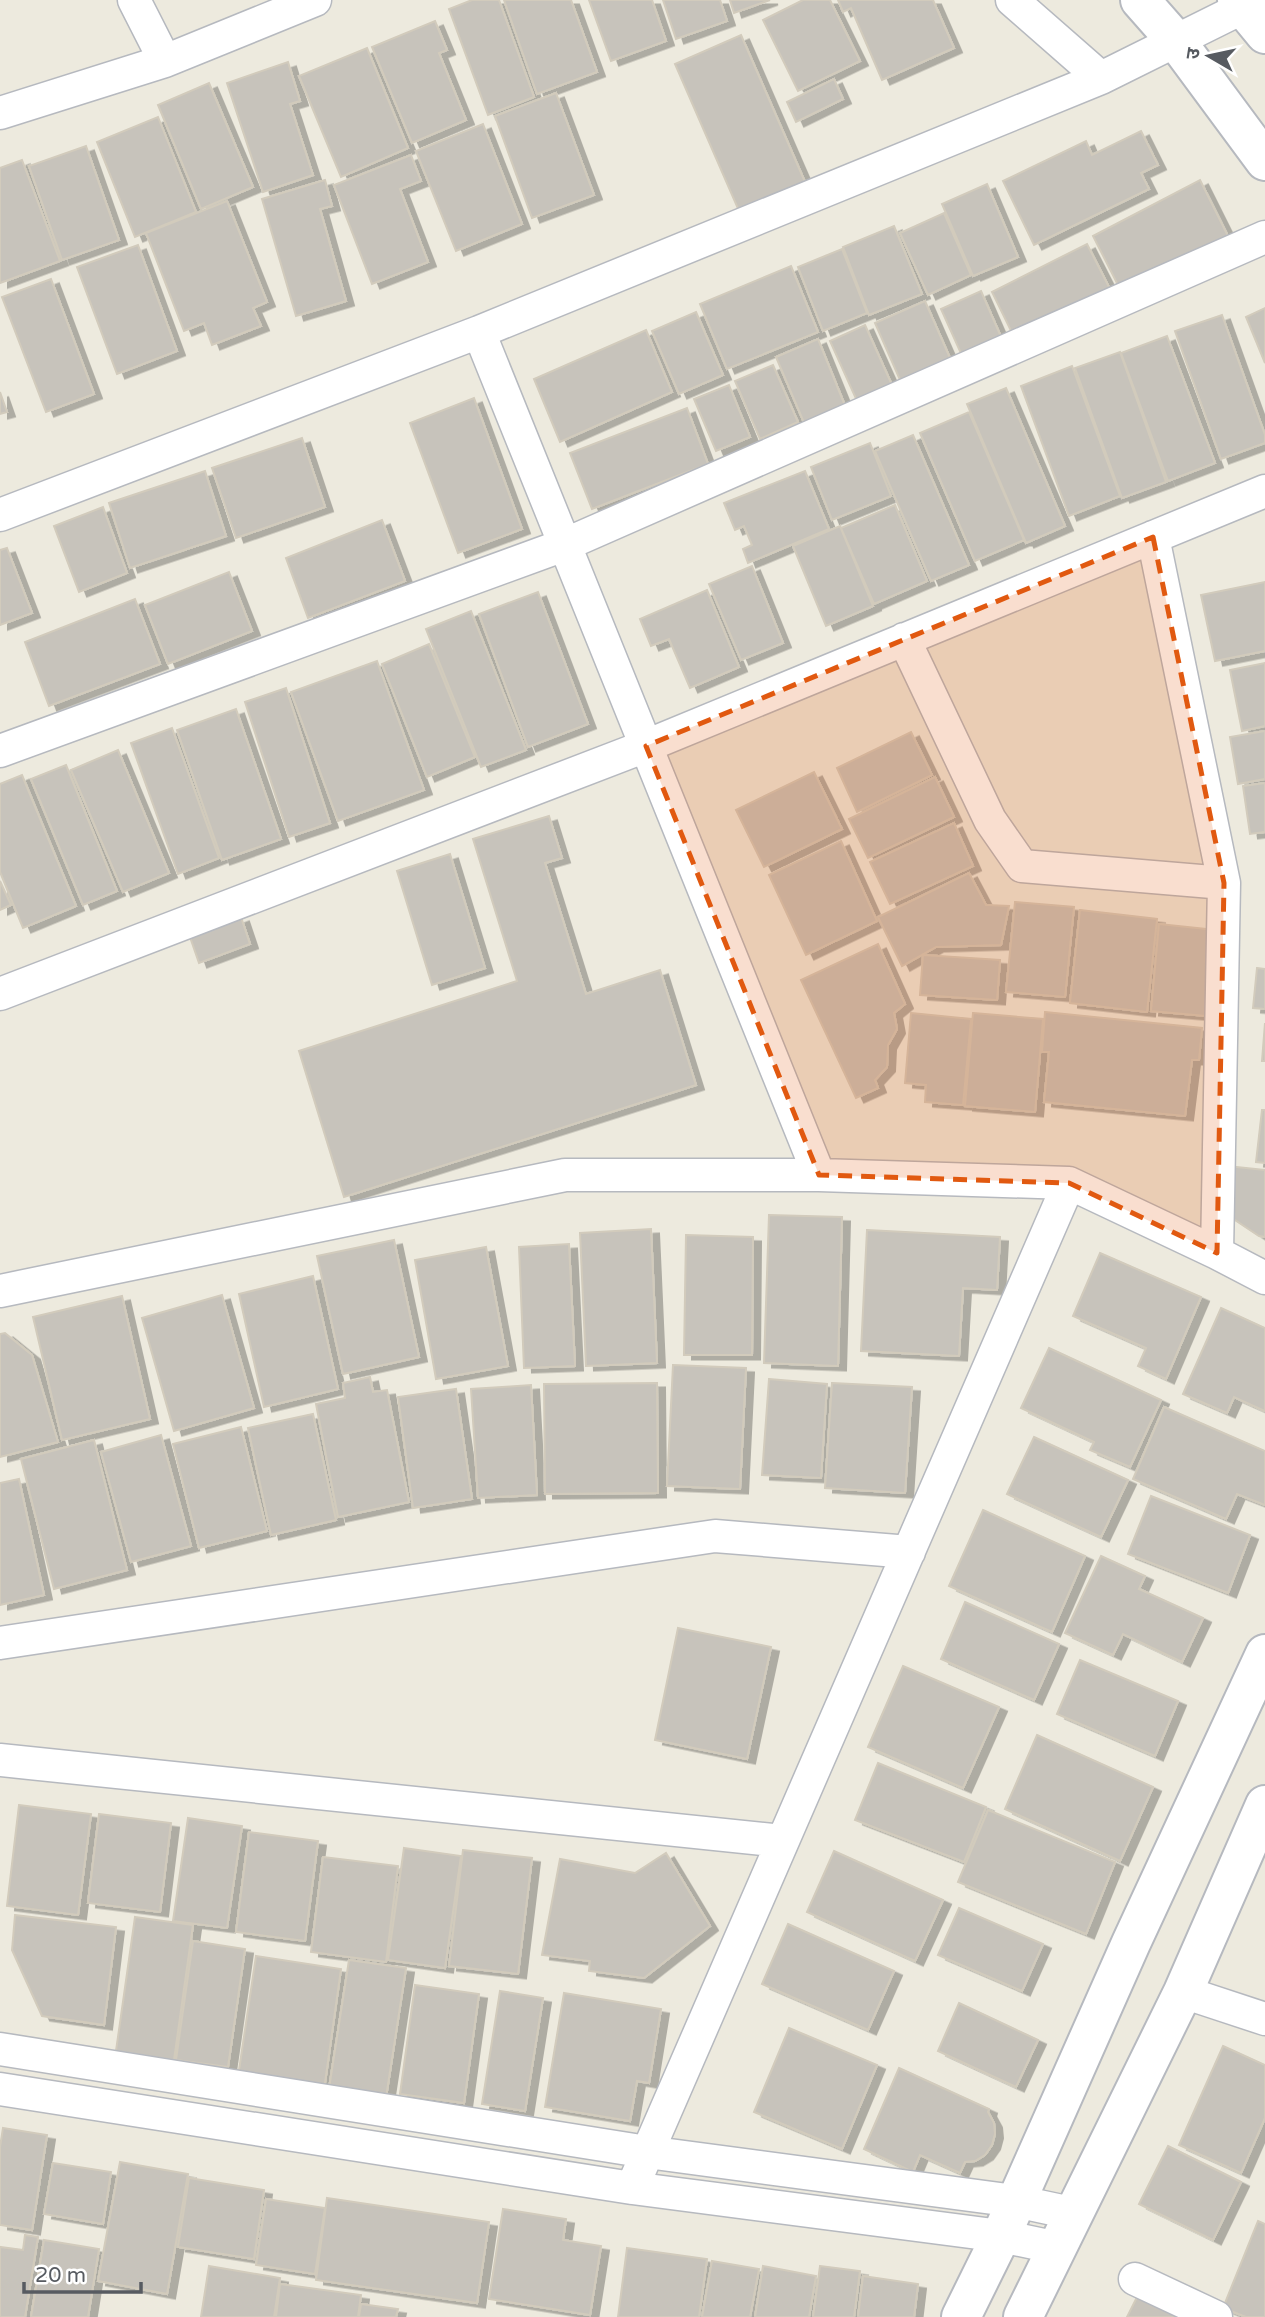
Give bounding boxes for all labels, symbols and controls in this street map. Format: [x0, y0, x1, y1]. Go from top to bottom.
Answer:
north arrow [1174, 21, 1244, 91]
text: उ [1181, 45, 1205, 61]
scale bar [24, 2250, 142, 2294]
text: 20 m [35, 2263, 86, 2288]

